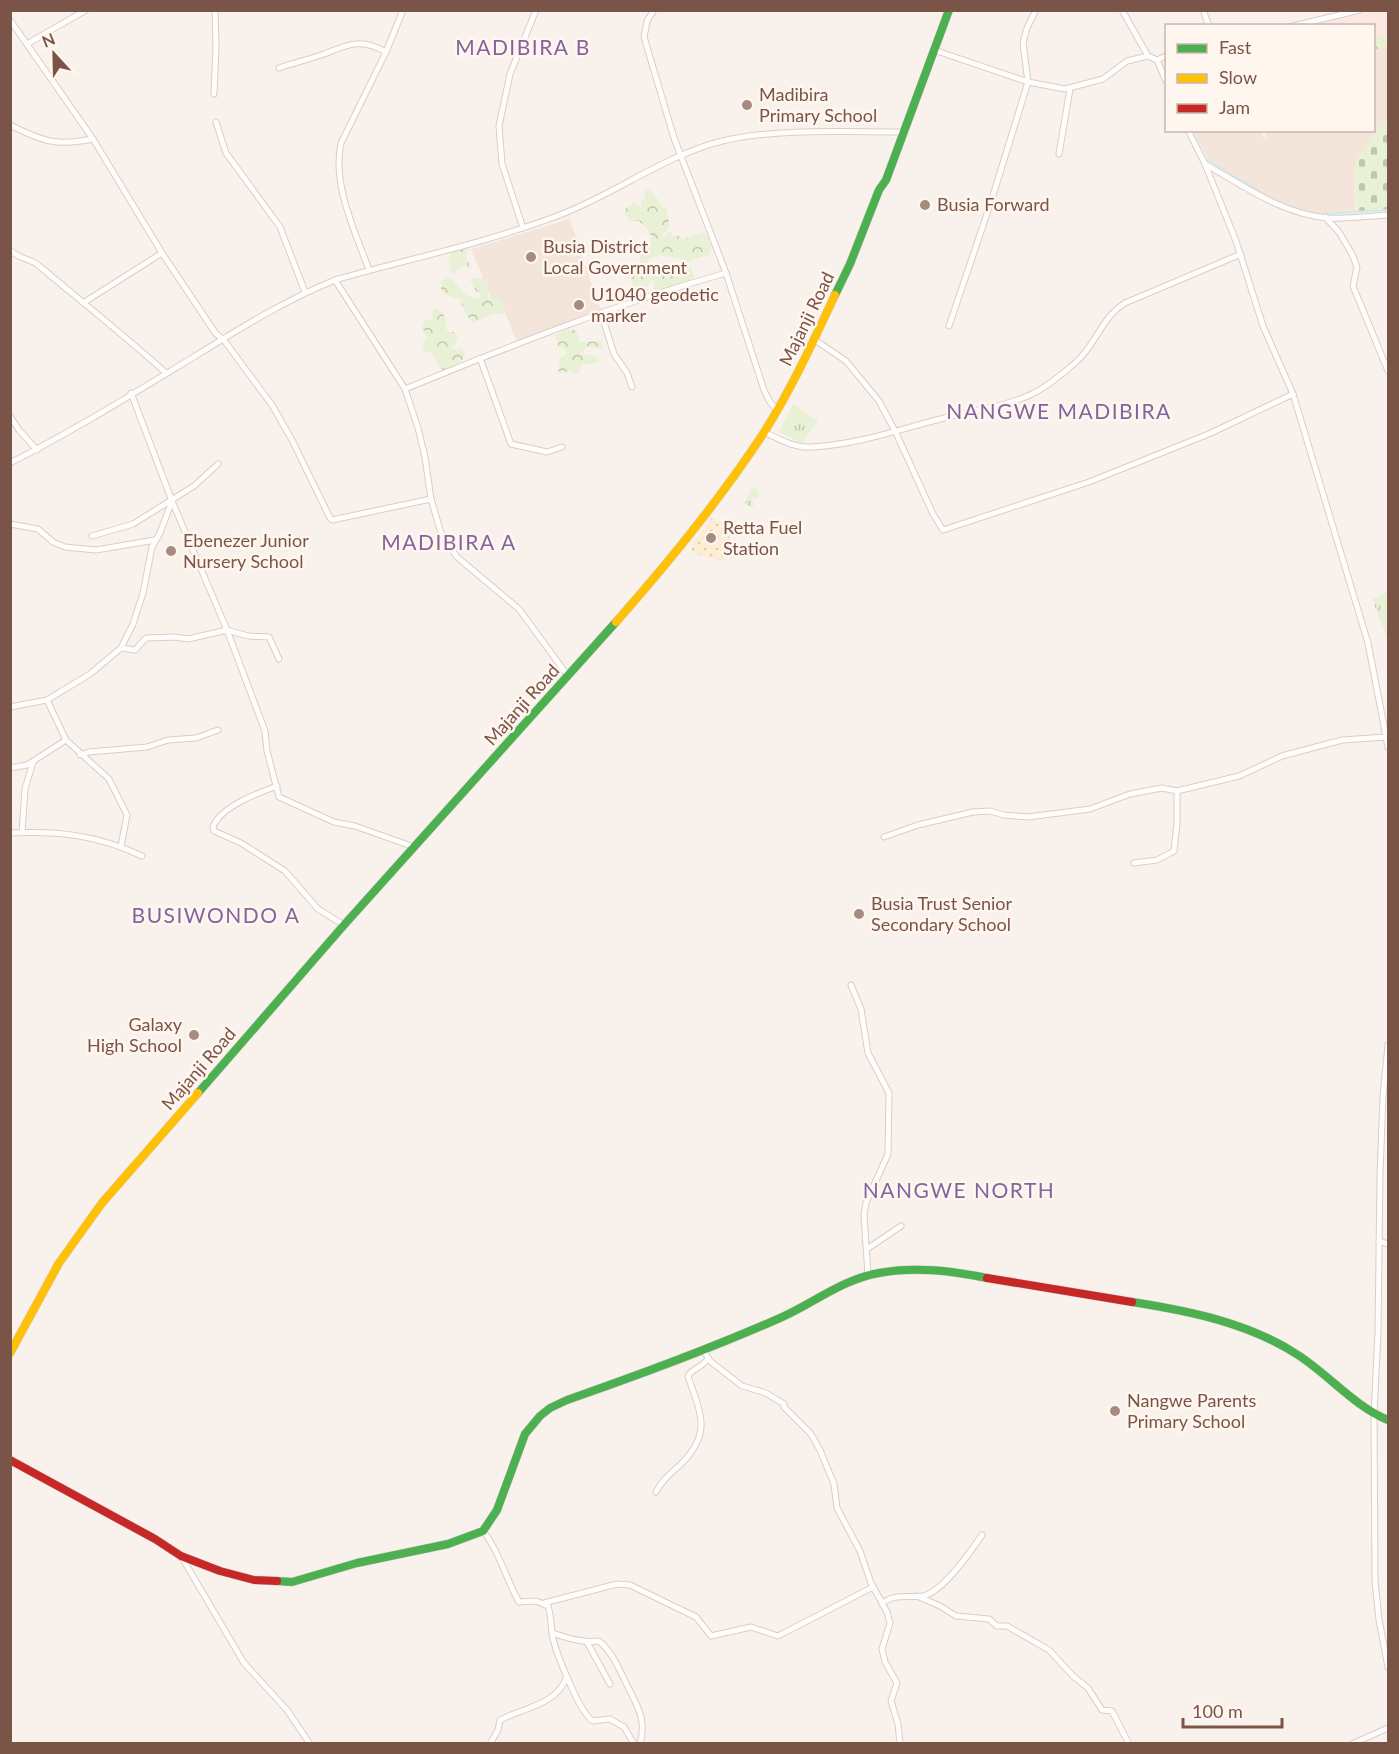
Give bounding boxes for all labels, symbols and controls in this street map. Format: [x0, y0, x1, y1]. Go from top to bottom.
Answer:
north arrow [24, 24, 84, 84]
legend [1165, 24, 1375, 132]
text: N [39, 29, 57, 51]
district label: MADIBIRA B [455, 34, 591, 59]
text: Fast [1219, 36, 1252, 58]
text: Slow [1219, 66, 1257, 88]
place label: Madibira Primary School [759, 83, 877, 126]
text: Jam [1219, 96, 1250, 118]
marker: Madibira Primary School [740, 98, 754, 112]
place label: Busia Forward [937, 193, 1050, 215]
marker: Busia Forward [918, 198, 932, 212]
place label: Busia District Local Government [543, 235, 688, 278]
marker: Busia District Local Government [524, 250, 538, 264]
street label: Majanji Road [774, 268, 838, 369]
place label: U1040 geodetic marker [591, 283, 719, 326]
marker: U1040 geodetic marker [572, 298, 586, 312]
district label: NANGWE MADIBIRA [946, 398, 1172, 423]
place label: Retta Fuel Station [723, 516, 802, 559]
place label: Ebenezer Junior Nursery School [183, 529, 309, 572]
district label: MADIBIRA A [381, 529, 517, 554]
marker: Retta Fuel Station [704, 531, 718, 545]
marker: Ebenezer Junior Nursery School [164, 544, 178, 558]
street label: Majanji Road [479, 659, 564, 750]
place label: Busia Trust Senior Secondary School [871, 892, 1012, 935]
district label: BUSIWONDO A [132, 902, 300, 927]
marker: Busia Trust Senior Secondary School [852, 907, 866, 921]
place label: Galaxy High School [87, 1013, 183, 1056]
street label: Majanji Road [157, 1023, 240, 1114]
marker: Galaxy High School [187, 1028, 201, 1042]
district label: NANGWE NORTH [863, 1177, 1055, 1202]
place label: Nangwe Parents Primary School [1127, 1389, 1256, 1432]
marker: Nangwe Parents Primary School [1108, 1404, 1122, 1418]
scale bar [1183, 1691, 1282, 1729]
text: 100 m [1192, 1700, 1243, 1722]

